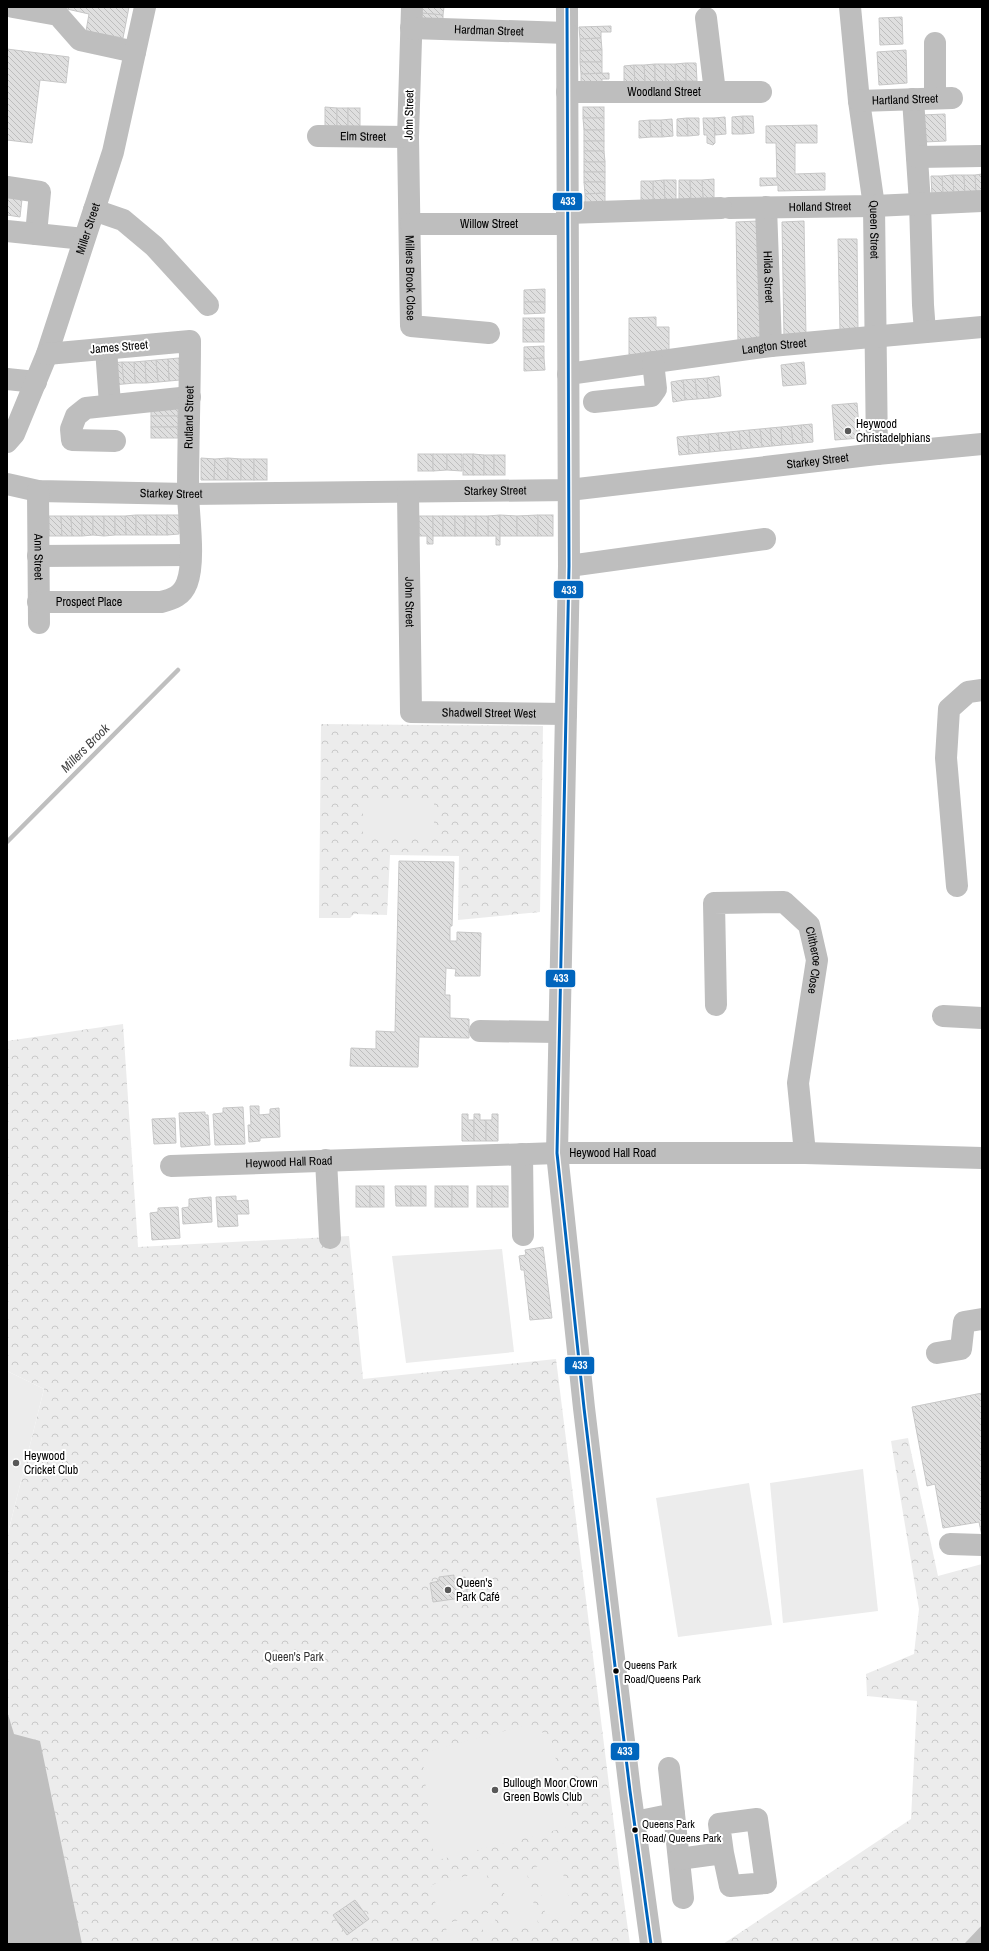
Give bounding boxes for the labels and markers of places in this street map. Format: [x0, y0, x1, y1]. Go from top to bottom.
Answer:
place label: Heywood Christadelphians [856, 416, 930, 446]
marker: Heywood Christadelphians [843, 426, 853, 436]
place label: Heywood Cricket Club [24, 1448, 78, 1478]
marker: Heywood Cricket Club [11, 1458, 21, 1468]
place label: Queen's Park Café [456, 1575, 500, 1605]
marker: Queen's Park Café [443, 1585, 453, 1595]
place label: Queens Park Road/Queens Park [624, 1658, 701, 1686]
marker: Queens Park Road/Queens Park [611, 1666, 621, 1676]
place label: Bullough Moor Crown Green Bowls Club [503, 1775, 598, 1805]
marker: Bullough Moor Crown Green Bowls Club [490, 1785, 500, 1795]
place label: Queens Park Road/ Queens Park [642, 1817, 722, 1845]
marker: Queens Park Road/ Queens Park [630, 1825, 640, 1835]

